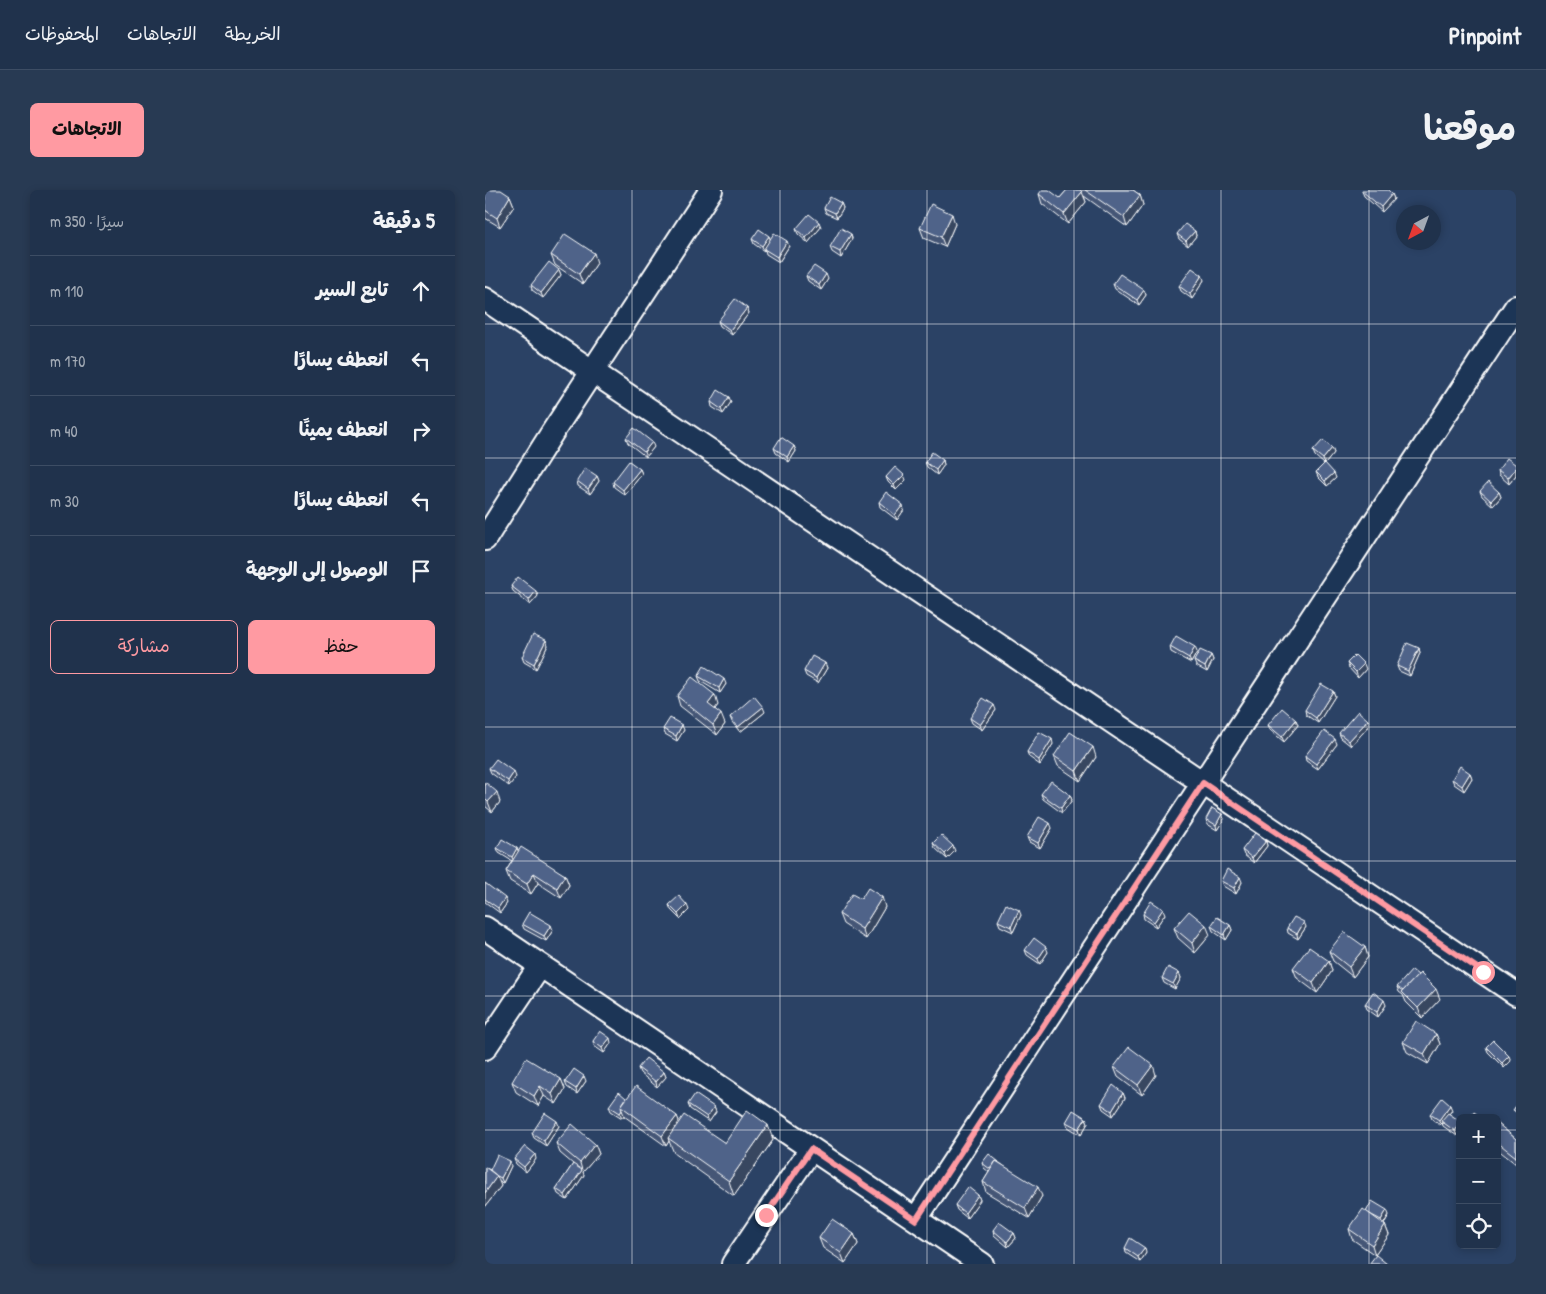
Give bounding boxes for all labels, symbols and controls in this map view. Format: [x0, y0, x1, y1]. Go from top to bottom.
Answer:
text: Pinpoint [1449, 19, 1521, 51]
text: المحفوظات [25, 21, 99, 46]
text: الاتجاهات [127, 21, 197, 46]
text: الخريطة [225, 21, 281, 46]
button: الاتجاهات [30, 103, 144, 157]
text: موقعنا [1423, 104, 1516, 151]
north arrow [1396, 205, 1441, 250]
text: 5 دقيقة [373, 206, 435, 235]
text: سيرًا · 350 m [50, 210, 124, 232]
text: تابع السير [316, 276, 388, 302]
icon: ahead [407, 277, 435, 305]
text: 110 m [50, 280, 83, 302]
text: انعطف يسارًا [294, 346, 388, 372]
icon: left [407, 347, 435, 375]
text: 170 m [50, 350, 85, 372]
text: انعطف يمينًا [299, 416, 388, 442]
icon: right [407, 417, 435, 445]
text: 40 m [50, 420, 78, 442]
text: انعطف يسارًا [294, 486, 388, 512]
icon: left [407, 487, 435, 515]
text: 30 m [50, 490, 79, 512]
text: الوصول إلى الوجهة [246, 556, 388, 582]
icon: arrive [407, 557, 435, 585]
button: مشاركة [50, 620, 238, 674]
button: حفظ [248, 620, 435, 674]
route start [1472, 961, 1495, 984]
map controls [1456, 1114, 1501, 1249]
button: + [1456, 1114, 1501, 1159]
button: − [1456, 1159, 1501, 1204]
route end [755, 1204, 778, 1227]
button: locate [1456, 1204, 1501, 1249]

